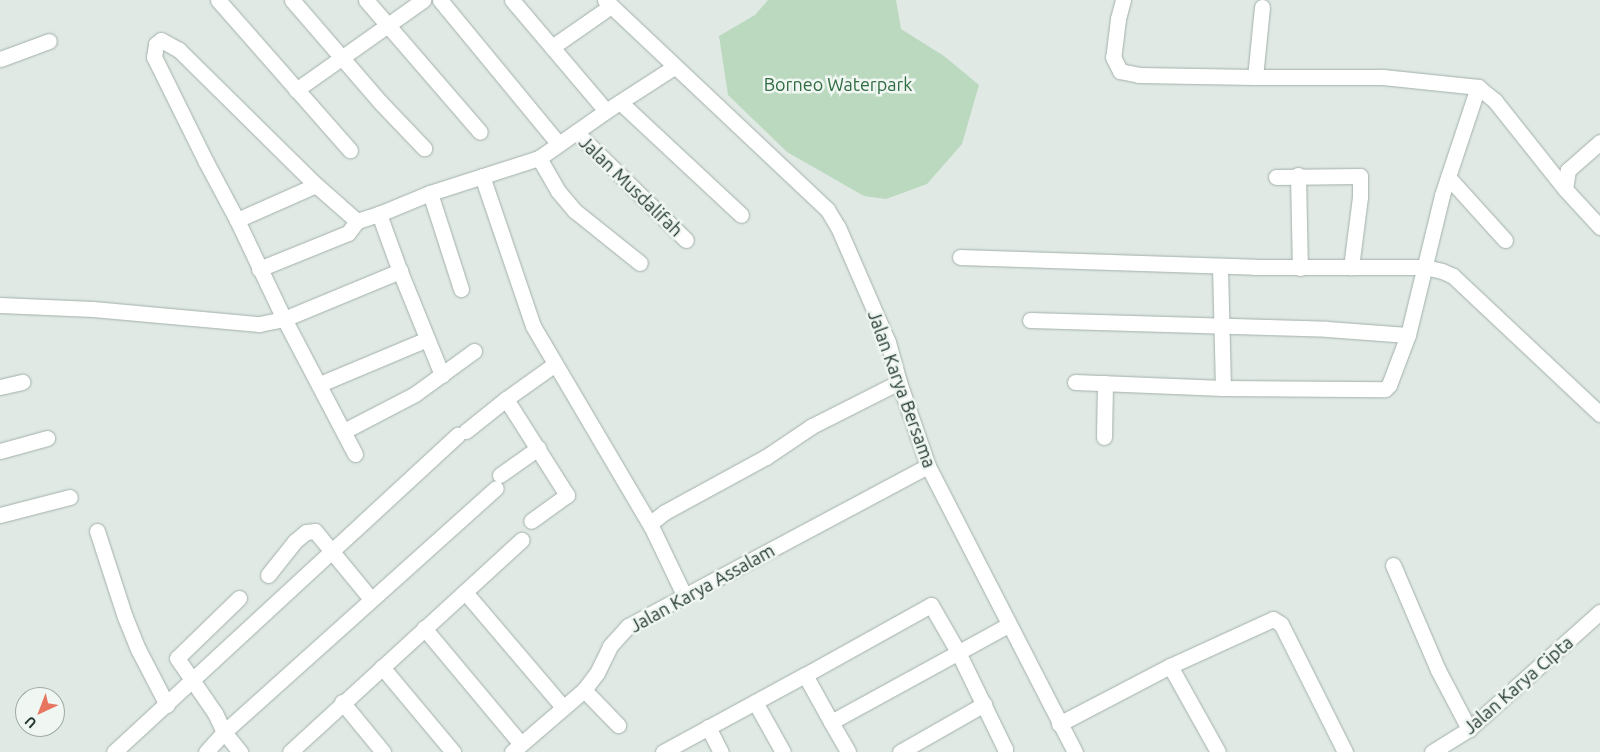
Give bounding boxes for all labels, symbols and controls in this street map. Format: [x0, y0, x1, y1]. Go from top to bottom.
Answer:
park label: Borneo Waterpark [764, 73, 912, 95]
street label: Jalan Musdalifah [575, 131, 687, 241]
street label: Jalan Karya Bersama [863, 307, 941, 471]
street label: Jalan Karya Assalam [626, 539, 778, 637]
street label: Jalan Karya Cipta [1459, 632, 1577, 738]
north arrow [15, 687, 65, 737]
text: U [21, 713, 40, 731]

